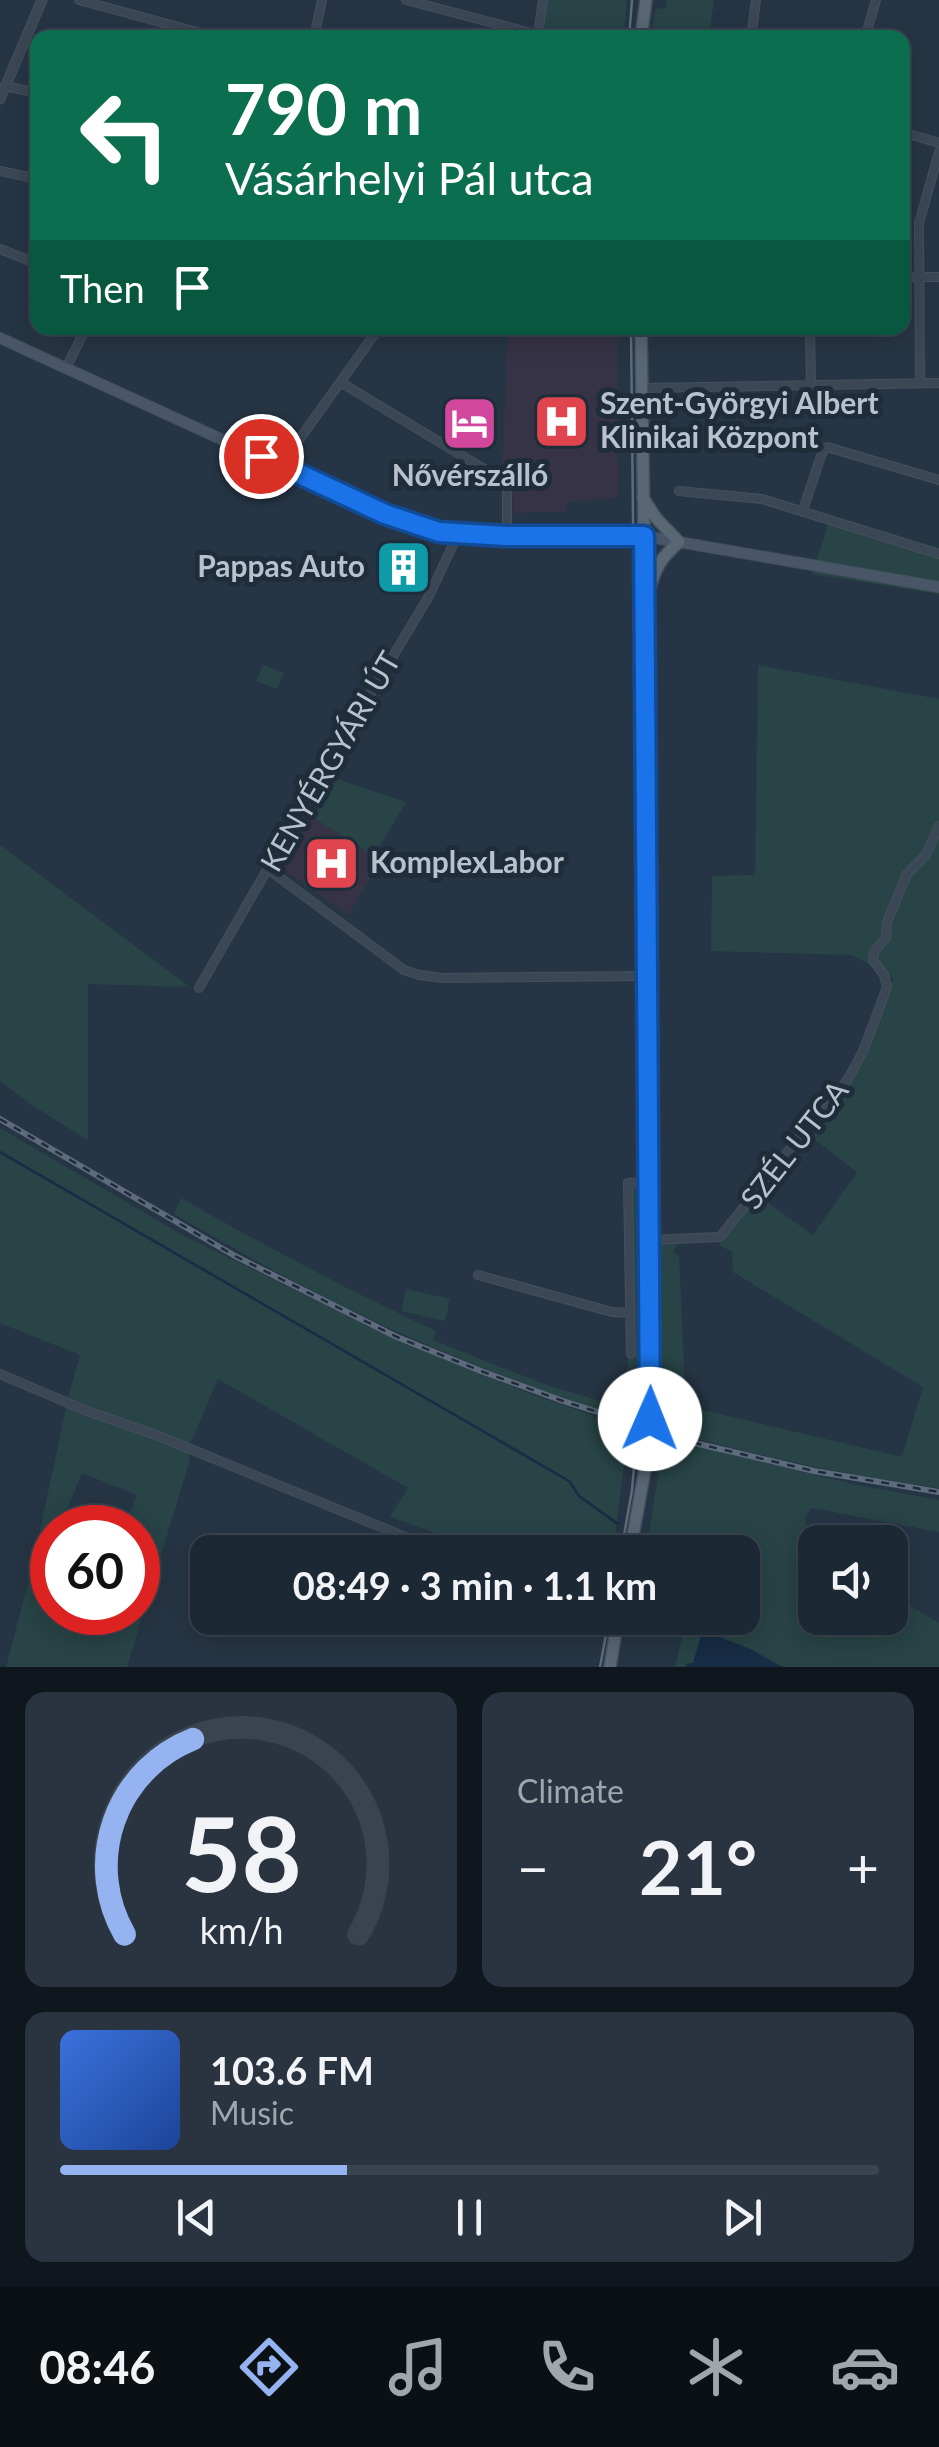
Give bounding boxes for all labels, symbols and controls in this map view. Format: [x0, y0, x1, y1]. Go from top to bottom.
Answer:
text: 790 m [225, 66, 422, 150]
icon: left [60, 70, 190, 200]
text: Vásárhelyi Pál utca [225, 151, 594, 205]
icon: arrive [165, 260, 220, 315]
text: Then [60, 265, 145, 311]
place label: Szent-Györgyi Albert Klinikai Központ [600, 384, 879, 454]
hospital icon: Szent-Györgyi Albert Klinikai Központ [531, 391, 591, 451]
hotel icon: Nővérszálló [440, 394, 500, 454]
pin [219, 414, 304, 499]
icon: arrive [234, 429, 289, 484]
place label: Nővérszálló [392, 456, 548, 492]
building icon: Pappas Auto [374, 537, 434, 597]
place label: Pappas Auto [197, 547, 365, 583]
street label: KENYÉRGYÁRI ÚT [252, 644, 407, 877]
hospital icon: KomplexLabor [301, 833, 361, 893]
place label: KomplexLabor [370, 843, 565, 879]
street label: SZÉL UTCA [732, 1072, 855, 1215]
position arrow [598, 1367, 702, 1471]
speed limit sign: 60 [30, 1505, 160, 1635]
map controls [798, 1525, 908, 1635]
button: sound [798, 1525, 908, 1635]
text: 08:49 · 3 min · 1.1 km [293, 1562, 657, 1608]
text: Climate [517, 1771, 624, 1810]
text: 58 [181, 1789, 301, 1914]
text: 21° [639, 1821, 757, 1911]
text: − [517, 1834, 549, 1900]
text: + [847, 1834, 879, 1900]
text: km/h [199, 1909, 283, 1952]
text: 103.6 FM [210, 2047, 374, 2093]
text: Music [210, 2093, 294, 2132]
icon: previous [169, 2190, 224, 2245]
icon: pause [442, 2190, 497, 2245]
icon: next [715, 2190, 770, 2245]
icon: directions [234, 2332, 304, 2402]
icon: music [383, 2332, 453, 2402]
icon: phone [532, 2332, 602, 2402]
icon: climate [681, 2332, 751, 2402]
icon: car [830, 2332, 900, 2402]
text: 08:46 [39, 2340, 155, 2394]

